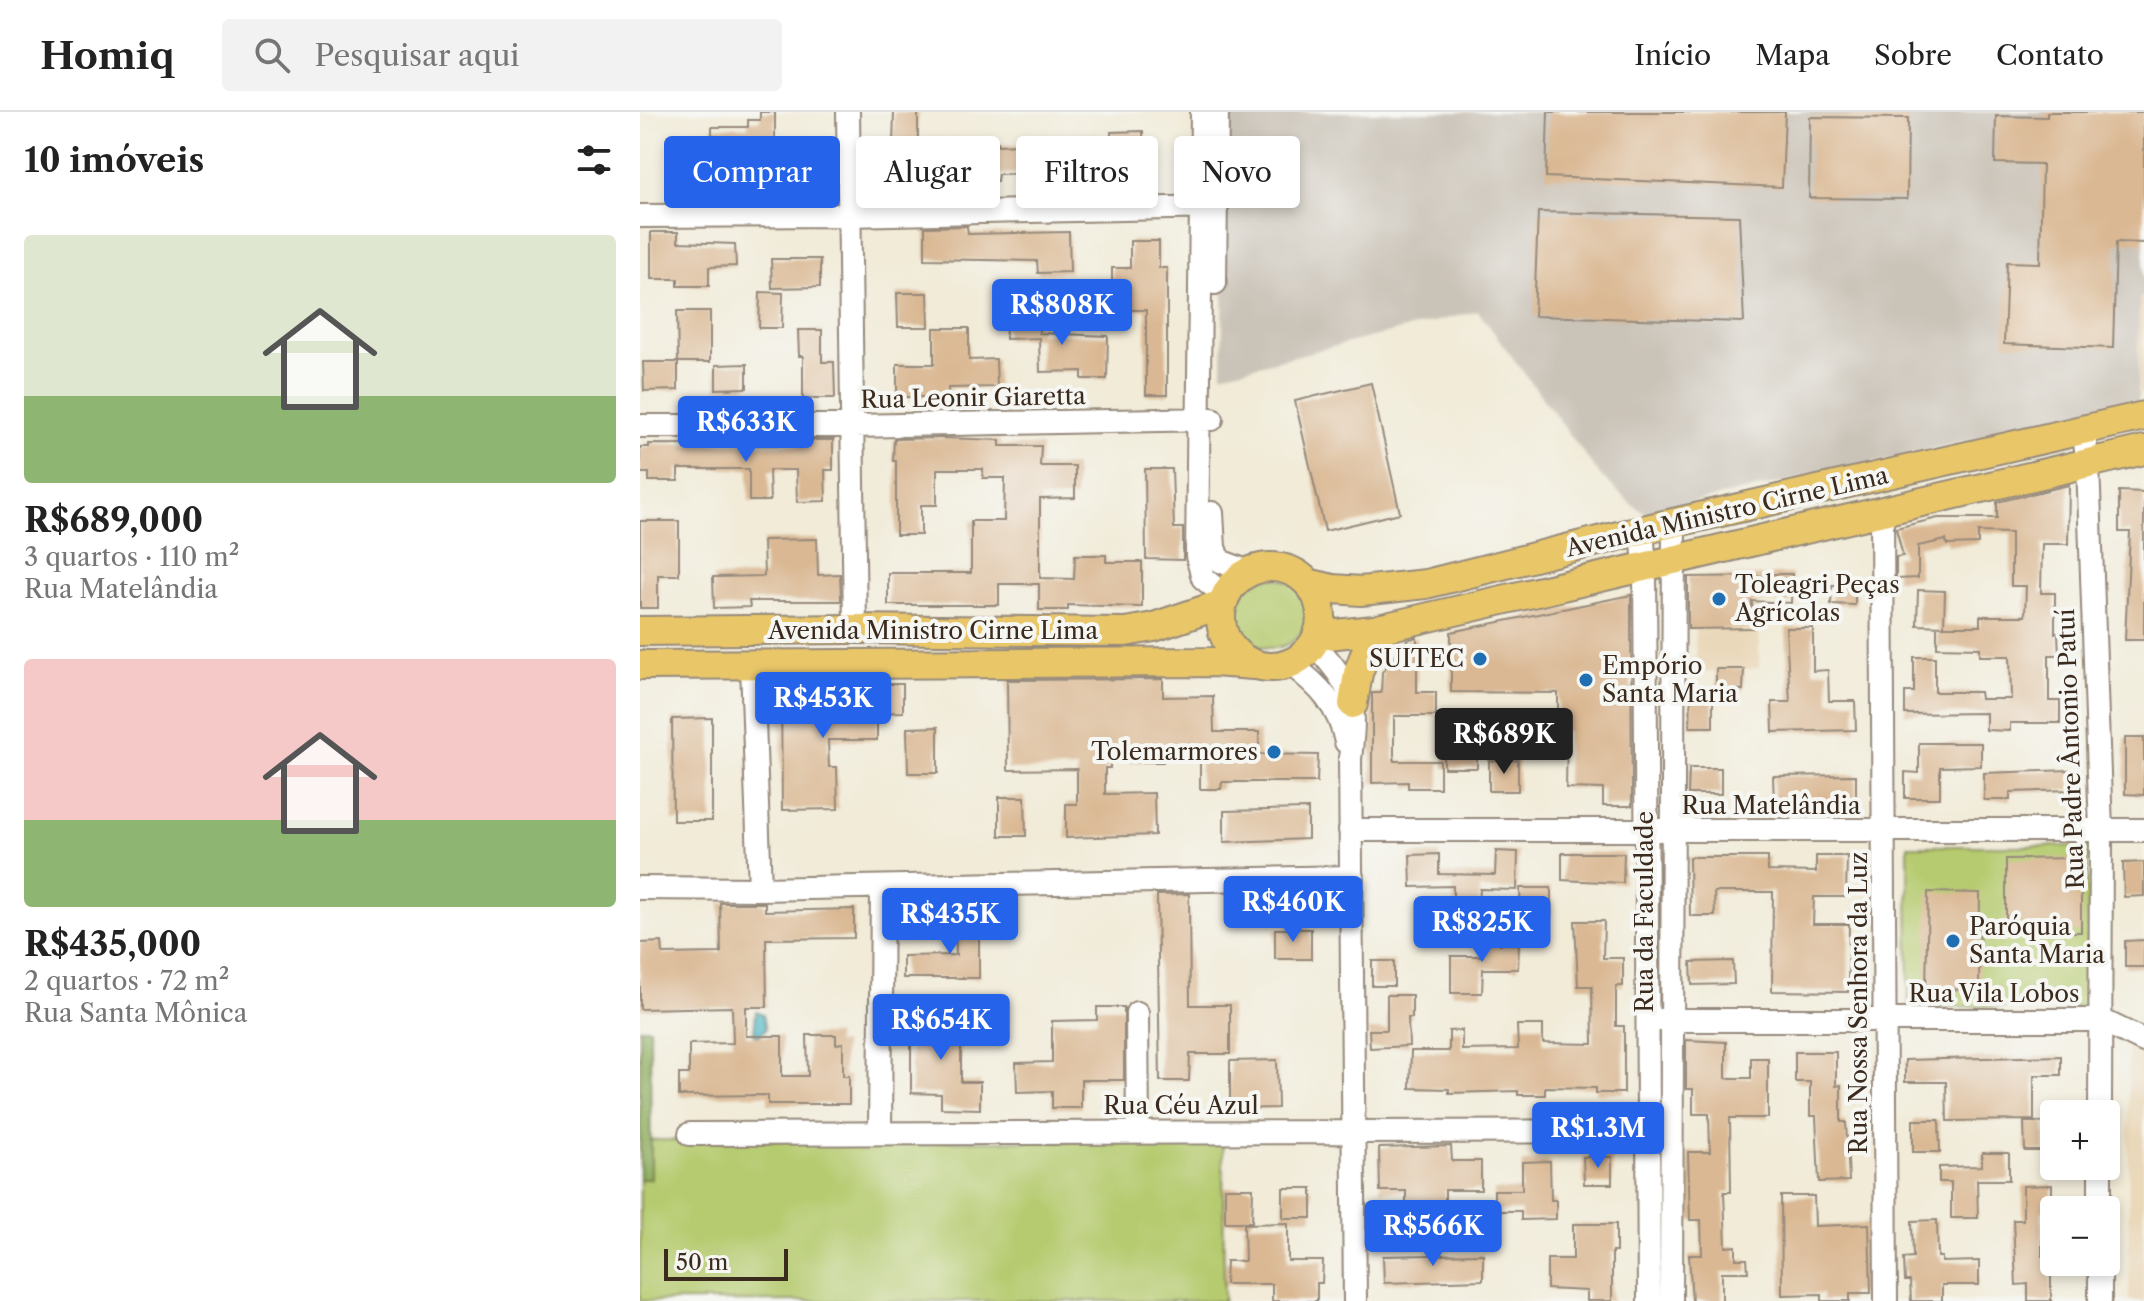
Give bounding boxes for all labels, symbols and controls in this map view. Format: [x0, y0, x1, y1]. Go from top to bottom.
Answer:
search box [222, 19, 782, 91]
text: Homiq [40, 32, 174, 79]
icon: search [250, 33, 294, 77]
text: Pesquisar aqui [314, 37, 520, 74]
text: Início [1634, 38, 1711, 72]
text: Mapa [1755, 38, 1830, 72]
text: Sobre [1874, 38, 1952, 72]
text: Contato [1996, 38, 2104, 72]
chip: Comprar [664, 136, 840, 208]
chip: Alugar [856, 136, 1000, 208]
chip: Filtros [1016, 136, 1158, 208]
chip: Novo [1174, 136, 1300, 208]
icon: filters [572, 138, 616, 182]
text: 10 imóveis [24, 139, 204, 181]
pin: R$808K [997, 279, 1127, 347]
icon: home [248, 287, 392, 431]
text: R$808K [1010, 289, 1114, 321]
street label: Rua Leonir Giaretta [860, 381, 1086, 414]
pin: R$633K [681, 396, 811, 464]
text: R$633K [696, 406, 796, 438]
street label: Avenida Ministro Cirne Lima [1562, 460, 1891, 563]
text: R$689,000 [24, 499, 203, 541]
text: 3 quartos · 110 m² [24, 541, 239, 573]
place label: Toleagri Peças Agrícolas [1734, 570, 1900, 627]
text: Rua Matelândia [24, 573, 218, 605]
marker: Toleagri Peças Agrícolas [1710, 590, 1728, 608]
street label: Rua Padre Ântonio Patuí [2051, 608, 2090, 890]
street label: Avenida Ministro Cirne Lima [767, 616, 1098, 645]
place label: SUITEC [1369, 644, 1464, 673]
marker: SUITEC [1471, 650, 1489, 668]
place label: Empório Santa Maria [1602, 651, 1738, 708]
marker: Empório Santa Maria [1577, 671, 1595, 689]
pin: R$453K [758, 672, 888, 740]
text: R$453K [773, 682, 873, 714]
pin: R$689K [1439, 708, 1569, 776]
icon: home [248, 711, 392, 855]
text: R$689K [1453, 718, 1555, 750]
place label: Tolemarmores [1091, 737, 1258, 766]
marker: Tolemarmores [1265, 743, 1283, 761]
street label: Rua Matelândia [1681, 791, 1861, 820]
street label: Rua da Faculdade [1630, 811, 1659, 1013]
street label: Rua Nossa Senhora da Luz [1844, 852, 1873, 1154]
pin: R$460K [1228, 876, 1358, 944]
text: R$460K [1242, 886, 1344, 918]
pin: R$435K [885, 888, 1015, 956]
pin: R$825K [1417, 896, 1547, 964]
text: R$435K [900, 898, 1000, 930]
text: R$825K [1431, 906, 1533, 938]
place label: Paróquia Santa Maria [1969, 912, 2105, 969]
text: R$435,000 [24, 923, 201, 965]
marker: Paróquia Santa Maria [1944, 932, 1962, 950]
text: 2 quartos · 72 m² [24, 965, 229, 997]
street label: Rua Vila Lobos [1909, 979, 2079, 1008]
pin: R$654K [876, 994, 1006, 1062]
text: Rua Santa Mônica [24, 997, 247, 1029]
text: R$654K [891, 1004, 991, 1036]
street label: Rua Céu Azul [1103, 1091, 1259, 1120]
map controls [2040, 1100, 2120, 1276]
button: + [2040, 1100, 2120, 1180]
pin: R$1.3M [1533, 1102, 1663, 1170]
text: R$1.3M [1550, 1112, 1646, 1144]
button: − [2040, 1196, 2120, 1276]
pin: R$566K [1368, 1200, 1498, 1268]
text: R$566K [1383, 1210, 1483, 1242]
scale bar [664, 1245, 788, 1281]
text: 50 m [676, 1249, 728, 1276]

